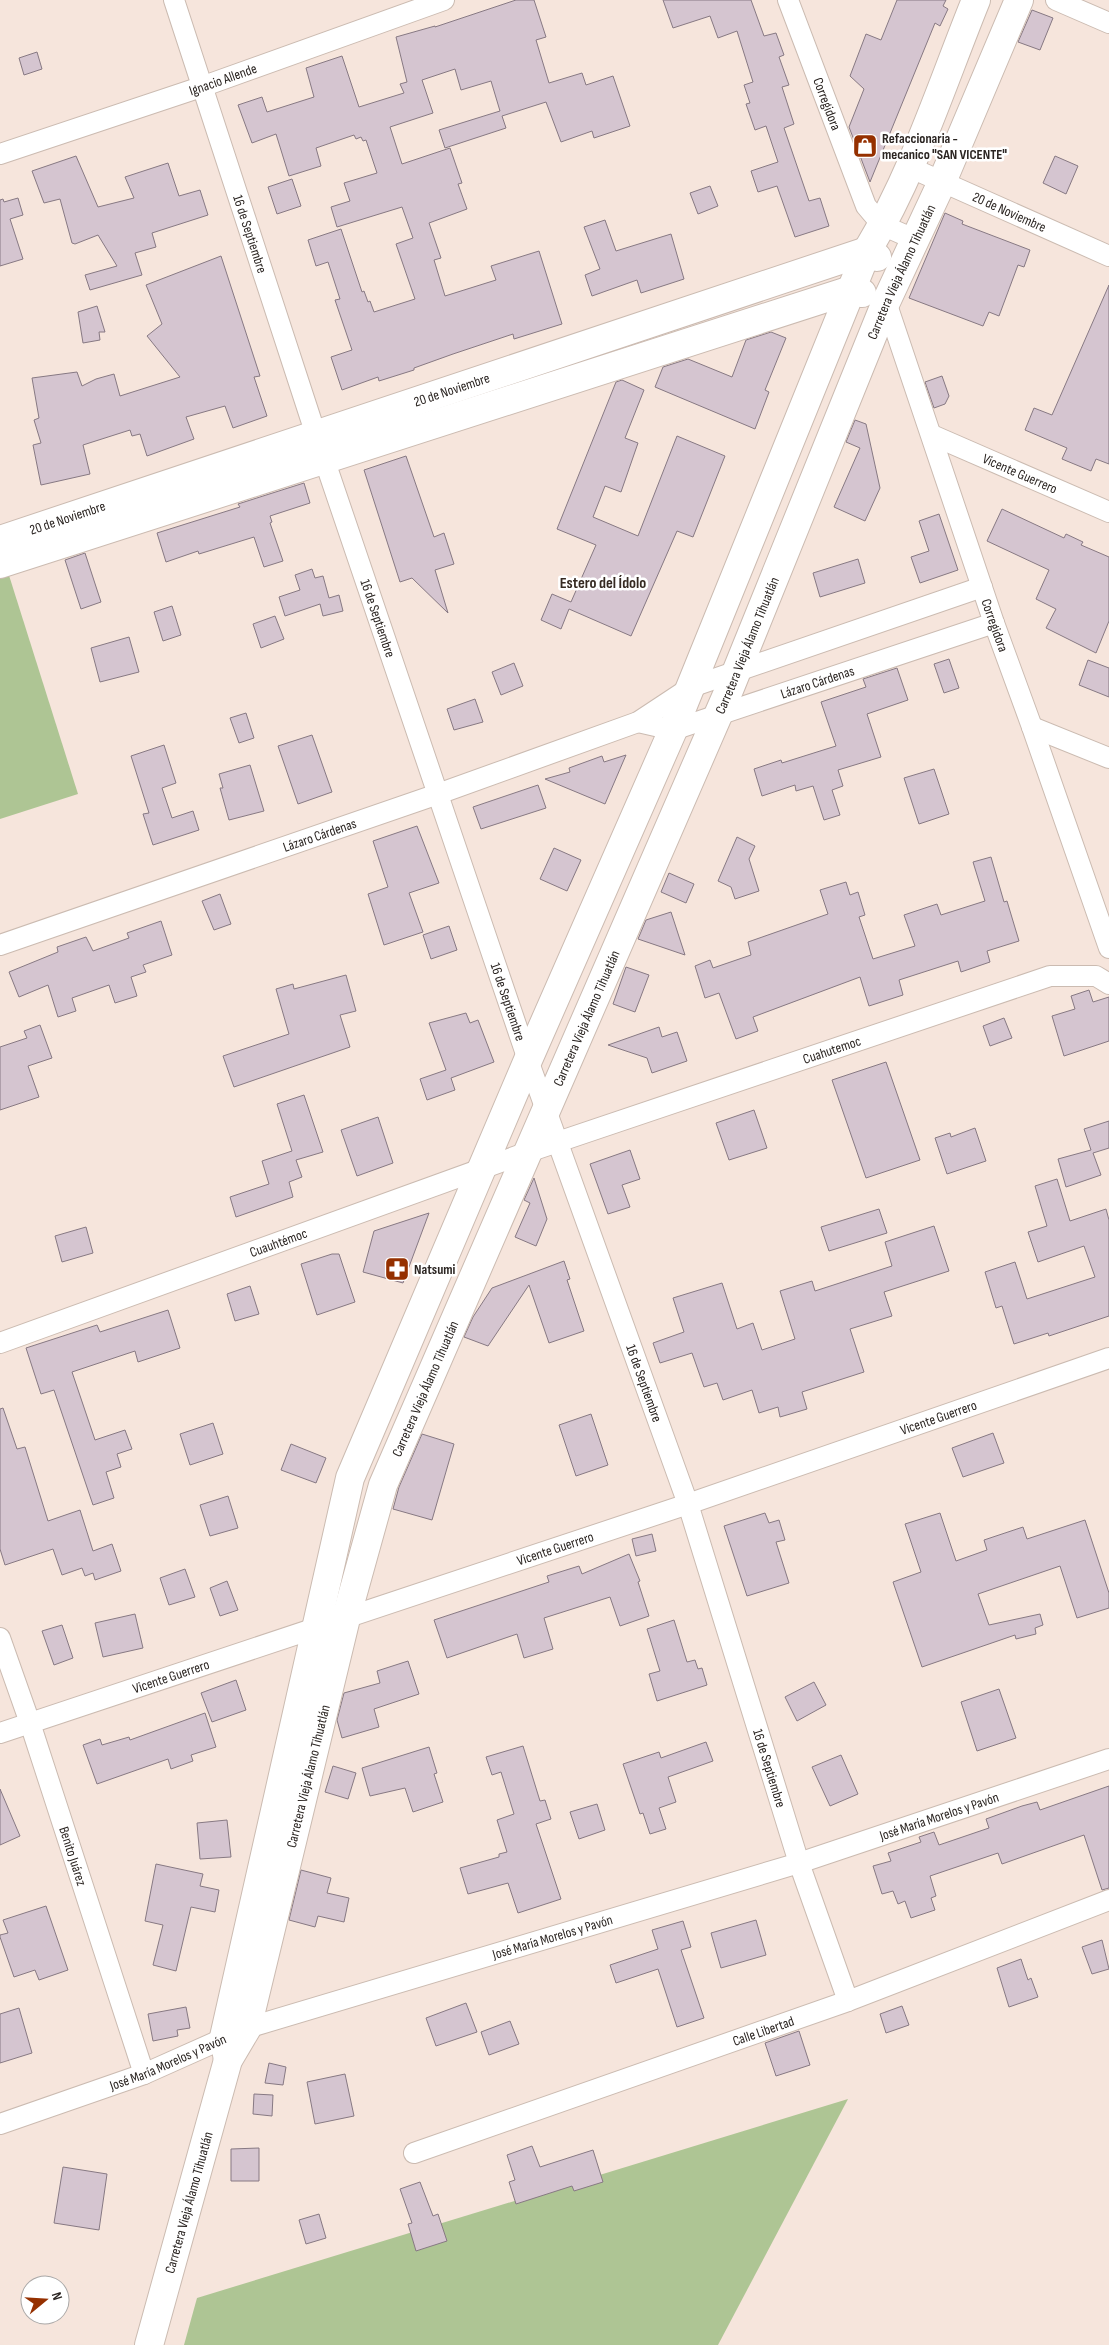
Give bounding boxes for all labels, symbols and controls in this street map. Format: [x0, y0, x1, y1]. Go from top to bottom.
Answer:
street label: Ignacio Allende [187, 59, 259, 99]
street label: Corregidora [810, 75, 845, 133]
place label: Refaccionaria - mecanico "SAN VICENTE" [882, 130, 1007, 163]
shop icon: Refaccionaria - mecanico "SAN VICENTE" [852, 133, 878, 159]
street label: 20 de Noviembre [970, 188, 1049, 235]
street label: 16 de Septiembre [230, 193, 271, 275]
street label: Carretera Vieja Álamo Tihuatlán [863, 202, 939, 342]
street label: 20 de Noviembre [412, 369, 492, 410]
street label: Vicente Guerrero [980, 450, 1060, 497]
street label: 20 de Noviembre [27, 497, 107, 538]
district label: Estero del Ídolo [560, 574, 646, 593]
street label: Carretera Vieja Álamo Tihuatlán [711, 574, 782, 716]
street label: 16 de Septiembre [357, 577, 399, 659]
street label: Corregidora [978, 596, 1012, 654]
street label: Lázaro Cárdenas [778, 662, 856, 702]
street label: Lázaro Cárdenas [281, 814, 358, 855]
street label: Carretera Vieja Álamo Tihuatlán [549, 948, 623, 1089]
street label: 16 de Septiembre [487, 961, 529, 1043]
street label: Cuahutemoc [801, 1032, 863, 1067]
street label: Cuauhtémoc [247, 1224, 310, 1261]
pharmacy icon: Natsumi [384, 1256, 410, 1282]
place label: Natsumi [414, 1261, 456, 1278]
street label: Carretera Vieja Álamo Tihuatlán [388, 1318, 462, 1459]
street label: 16 de Septiembre [623, 1342, 666, 1424]
street label: Vicente Guerrero [898, 1396, 979, 1438]
street label: Vicente Guerrero [514, 1528, 596, 1569]
street label: Vicente Guerrero [130, 1655, 212, 1697]
street label: Carretera Vieja Álamo Tihuatlán [282, 1703, 333, 1849]
street label: 16 de Septiembre [750, 1727, 790, 1809]
street label: José María Morelos y Pavón [876, 1788, 1001, 1844]
street label: Benito Juárez [56, 1824, 91, 1888]
street label: José María Morelos y Pavón [489, 1911, 615, 1963]
street label: Calle Libertad [730, 2012, 796, 2049]
street label: José María Morelos y Pavón [106, 2030, 229, 2094]
street label: Carretera Vieja Álamo Tihuatlán [161, 2130, 216, 2275]
north arrow [20, 2275, 70, 2325]
text: N [48, 2290, 66, 2302]

